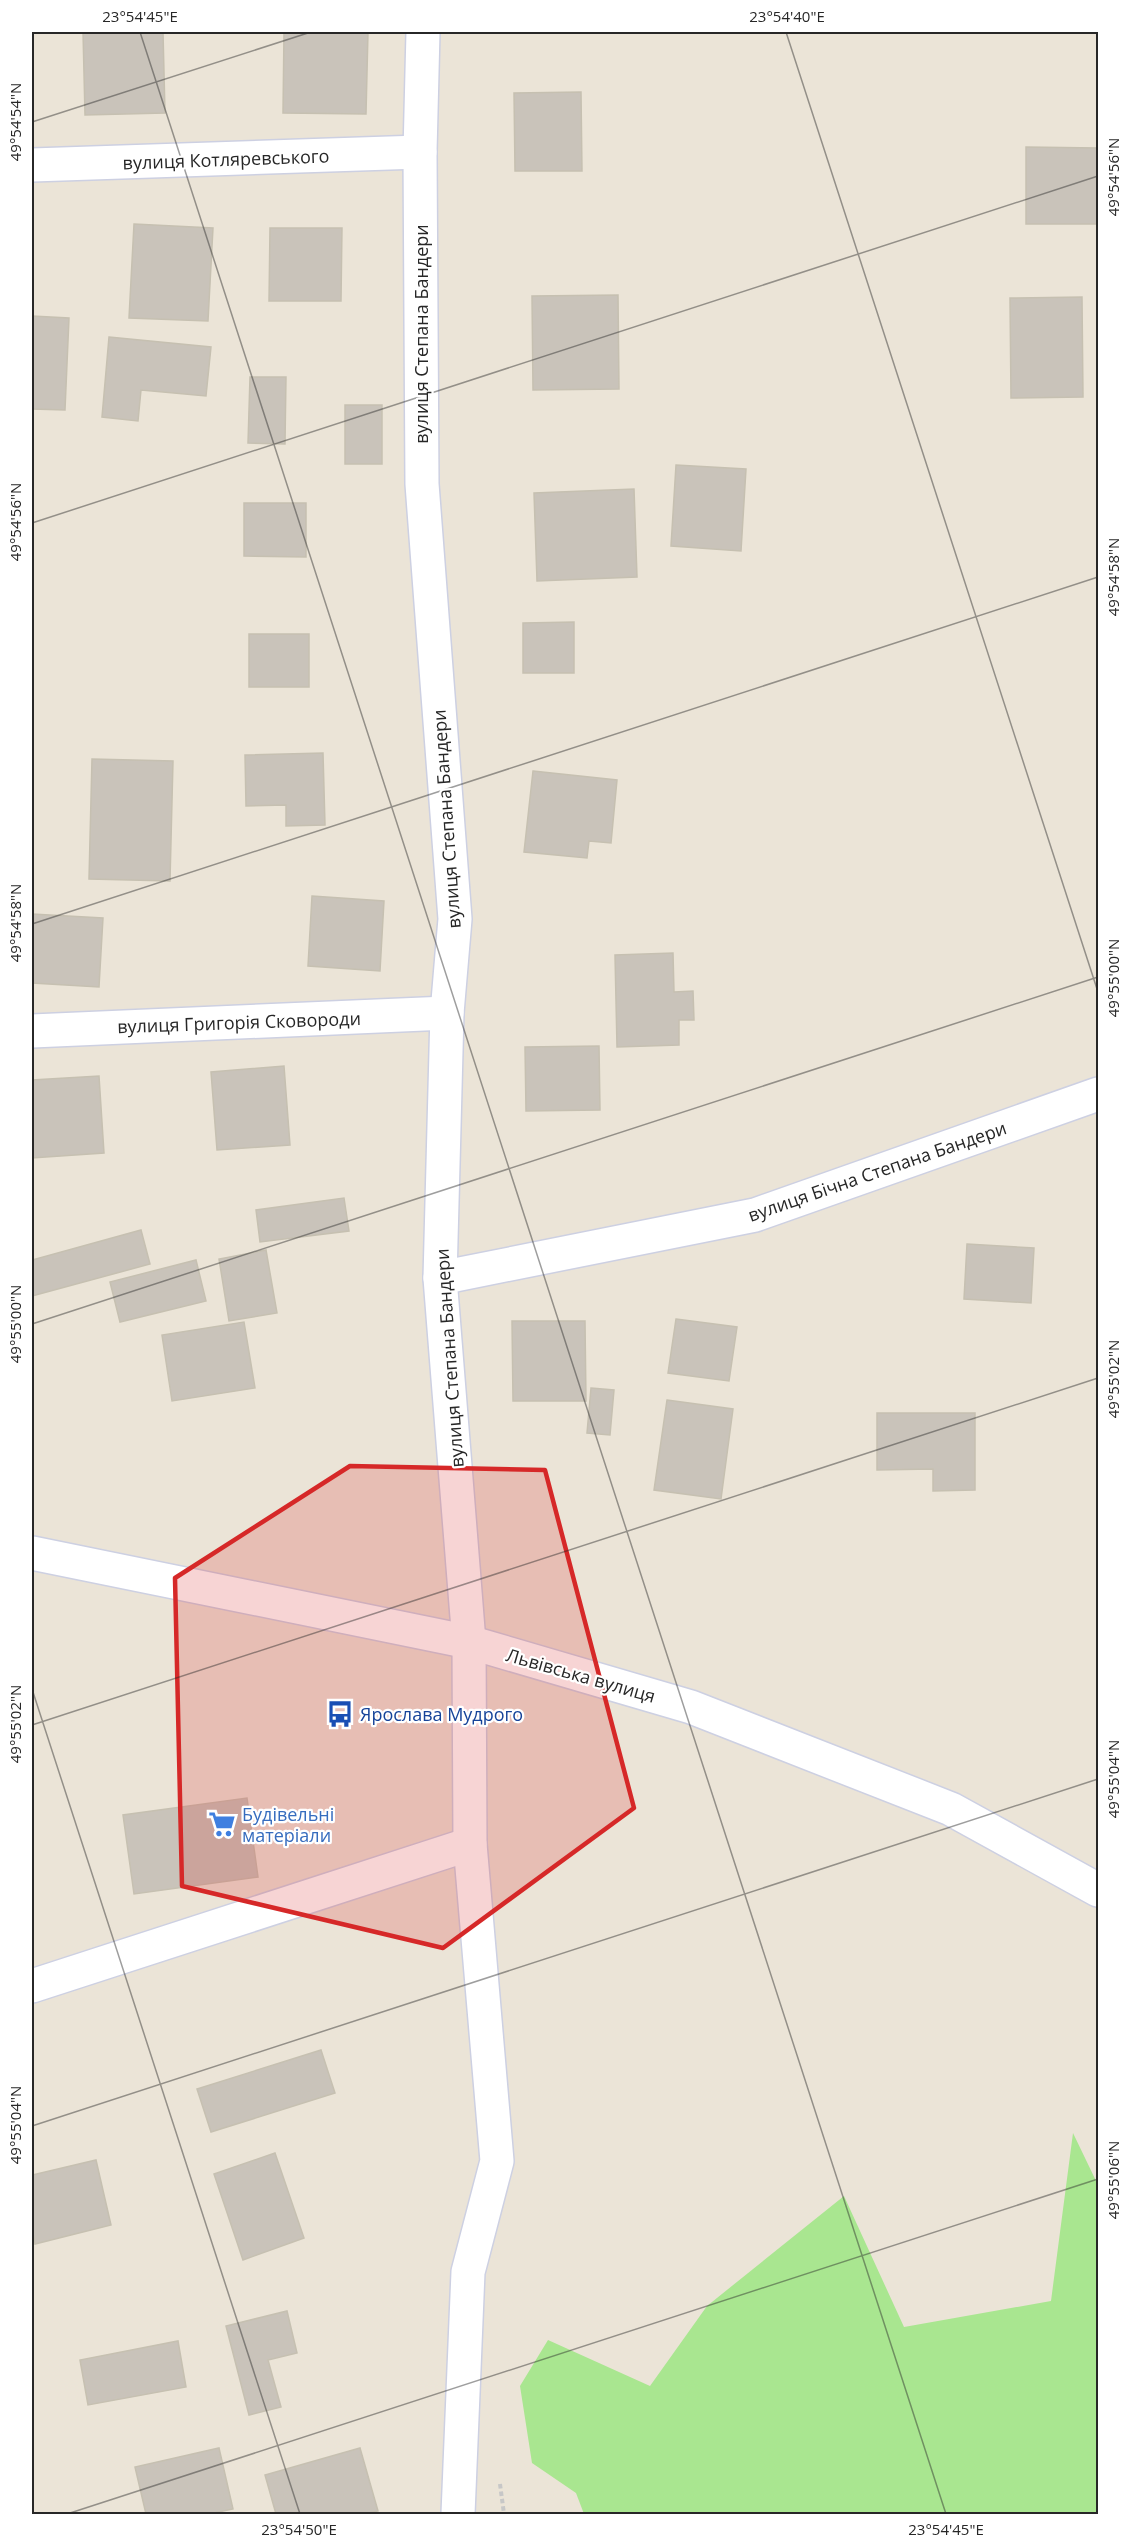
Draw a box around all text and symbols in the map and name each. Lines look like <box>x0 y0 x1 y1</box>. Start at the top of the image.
text: 23°54'45"E <box>102 6 178 26</box>
text: 23°54'40"E <box>749 6 825 26</box>
text: 49°54'54"N <box>5 83 25 161</box>
text: 49°54'56"N <box>1103 138 1123 216</box>
street label: вулиця Котляревського <box>122 143 330 175</box>
street label: вулиця Степана Бандери <box>409 224 433 444</box>
text: 49°54'56"N <box>5 483 25 561</box>
text: 49°54'58"N <box>1103 538 1123 616</box>
street label: вулиця Степана Бандери <box>426 709 466 929</box>
text: 49°54'58"N <box>5 884 25 962</box>
text: 49°55'00"N <box>1103 939 1123 1017</box>
street label: вулиця Григорія Сковороди <box>117 1006 361 1038</box>
street label: вулиця Бічна Степана Бандери <box>744 1115 1010 1227</box>
street label: вулиця Степана Бандери <box>429 1248 469 1468</box>
text: 49°55'00"N <box>5 1285 25 1363</box>
text: 49°55'02"N <box>1103 1340 1123 1418</box>
street label: Львівська вулиця <box>504 1642 658 1708</box>
text: 49°55'02"N <box>5 1685 25 1763</box>
bus stop icon: Ярослава Мудрого <box>325 1699 355 1729</box>
place label: Ярослава Мудрого <box>360 1702 523 1726</box>
text: 49°55'04"N <box>1103 1740 1123 1818</box>
place label: Будівельні матеріали <box>242 1802 334 1847</box>
supermarket icon: Будівельні матеріали <box>207 1809 237 1839</box>
text: 49°55'04"N <box>5 2086 25 2164</box>
text: 49°55'06"N <box>1103 2141 1123 2219</box>
text: 23°54'50"E <box>261 2519 337 2539</box>
text: 23°54'45"E <box>908 2519 984 2539</box>

